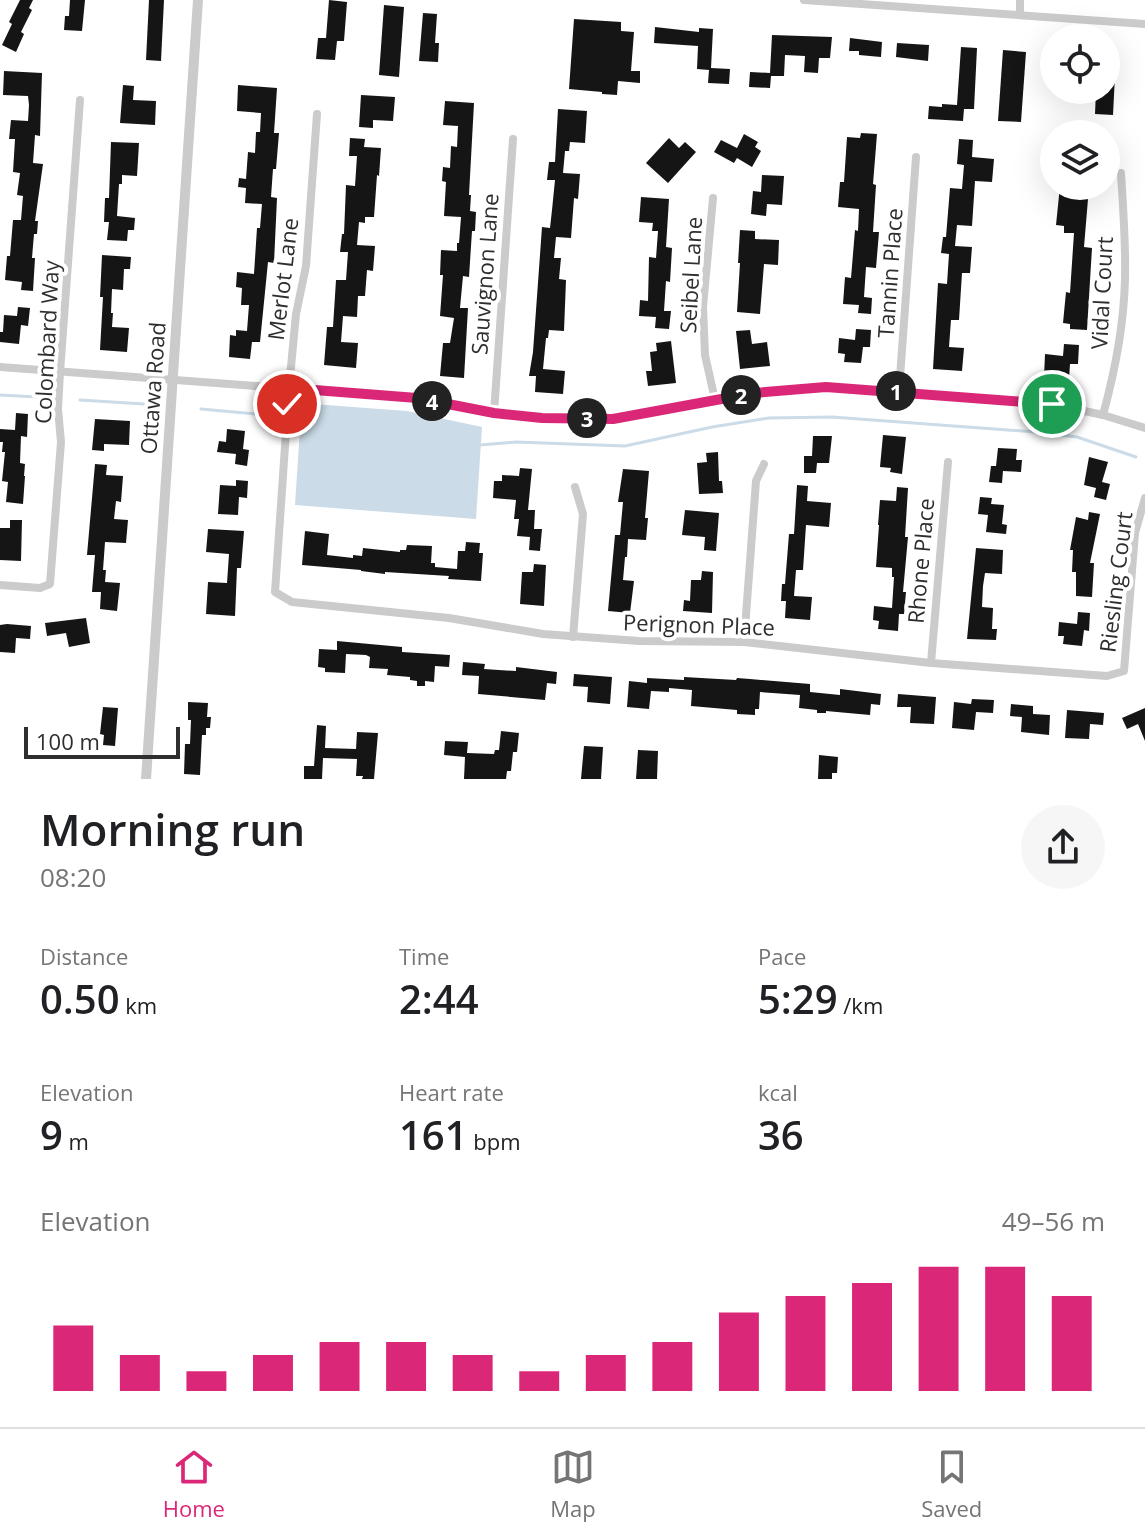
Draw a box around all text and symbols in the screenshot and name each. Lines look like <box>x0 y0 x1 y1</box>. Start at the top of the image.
map controls <box>1040 24 1120 200</box>
button: locate <box>1040 24 1120 104</box>
button: layers <box>1040 120 1120 200</box>
street label: Sauvignon Lane <box>463 192 505 356</box>
street label: Tannin Place <box>870 207 909 339</box>
street label: Merlot Lane <box>260 216 304 342</box>
street label: Seibel Lane <box>672 216 708 334</box>
street label: Vidal Court <box>1083 236 1119 350</box>
street label: Colombard Way <box>27 258 65 424</box>
street label: Ottawa Road <box>132 321 172 455</box>
pin <box>253 370 321 438</box>
pin <box>1018 370 1086 438</box>
pin: 1 <box>876 371 916 411</box>
pin: 2 <box>721 375 761 415</box>
text: 1 <box>890 376 902 406</box>
text: 2 <box>735 380 747 410</box>
pin: 4 <box>412 381 452 421</box>
icon: check <box>265 382 309 426</box>
icon: arrive <box>1030 382 1074 426</box>
text: 4 <box>426 386 438 416</box>
pin: 3 <box>567 398 607 438</box>
text: 3 <box>581 403 593 433</box>
street label: Rhone Place <box>900 497 940 625</box>
street label: Riesling Court <box>1091 510 1139 654</box>
street label: Perignon Place <box>623 606 775 642</box>
scale bar <box>24 723 180 759</box>
text: 100 m <box>36 726 100 756</box>
text: Morning run <box>40 799 305 859</box>
button: share <box>1021 805 1105 889</box>
text: 08:20 <box>40 859 106 895</box>
text: Distance <box>40 941 128 971</box>
text: Time <box>399 941 449 971</box>
text: Pace <box>758 941 806 971</box>
text: 0.50 <box>40 971 120 1026</box>
text: 2:44 <box>399 971 479 1026</box>
text: 5:29 <box>758 971 838 1026</box>
text: km <box>120 990 157 1020</box>
text: /km <box>838 990 883 1020</box>
text: Elevation <box>40 1077 133 1107</box>
text: Heart rate <box>399 1077 504 1107</box>
text: kcal <box>758 1077 798 1107</box>
text: 9 <box>40 1107 63 1162</box>
text: 161 <box>399 1107 468 1162</box>
text: 36 <box>758 1107 804 1162</box>
text: m <box>63 1126 89 1156</box>
text: bpm <box>468 1126 521 1156</box>
text: Elevation <box>40 1203 150 1239</box>
text: 49–56 m <box>1002 1203 1105 1239</box>
tab: Home <box>163 1445 225 1523</box>
tab: Map <box>550 1445 596 1523</box>
tab: Saved <box>921 1445 982 1523</box>

